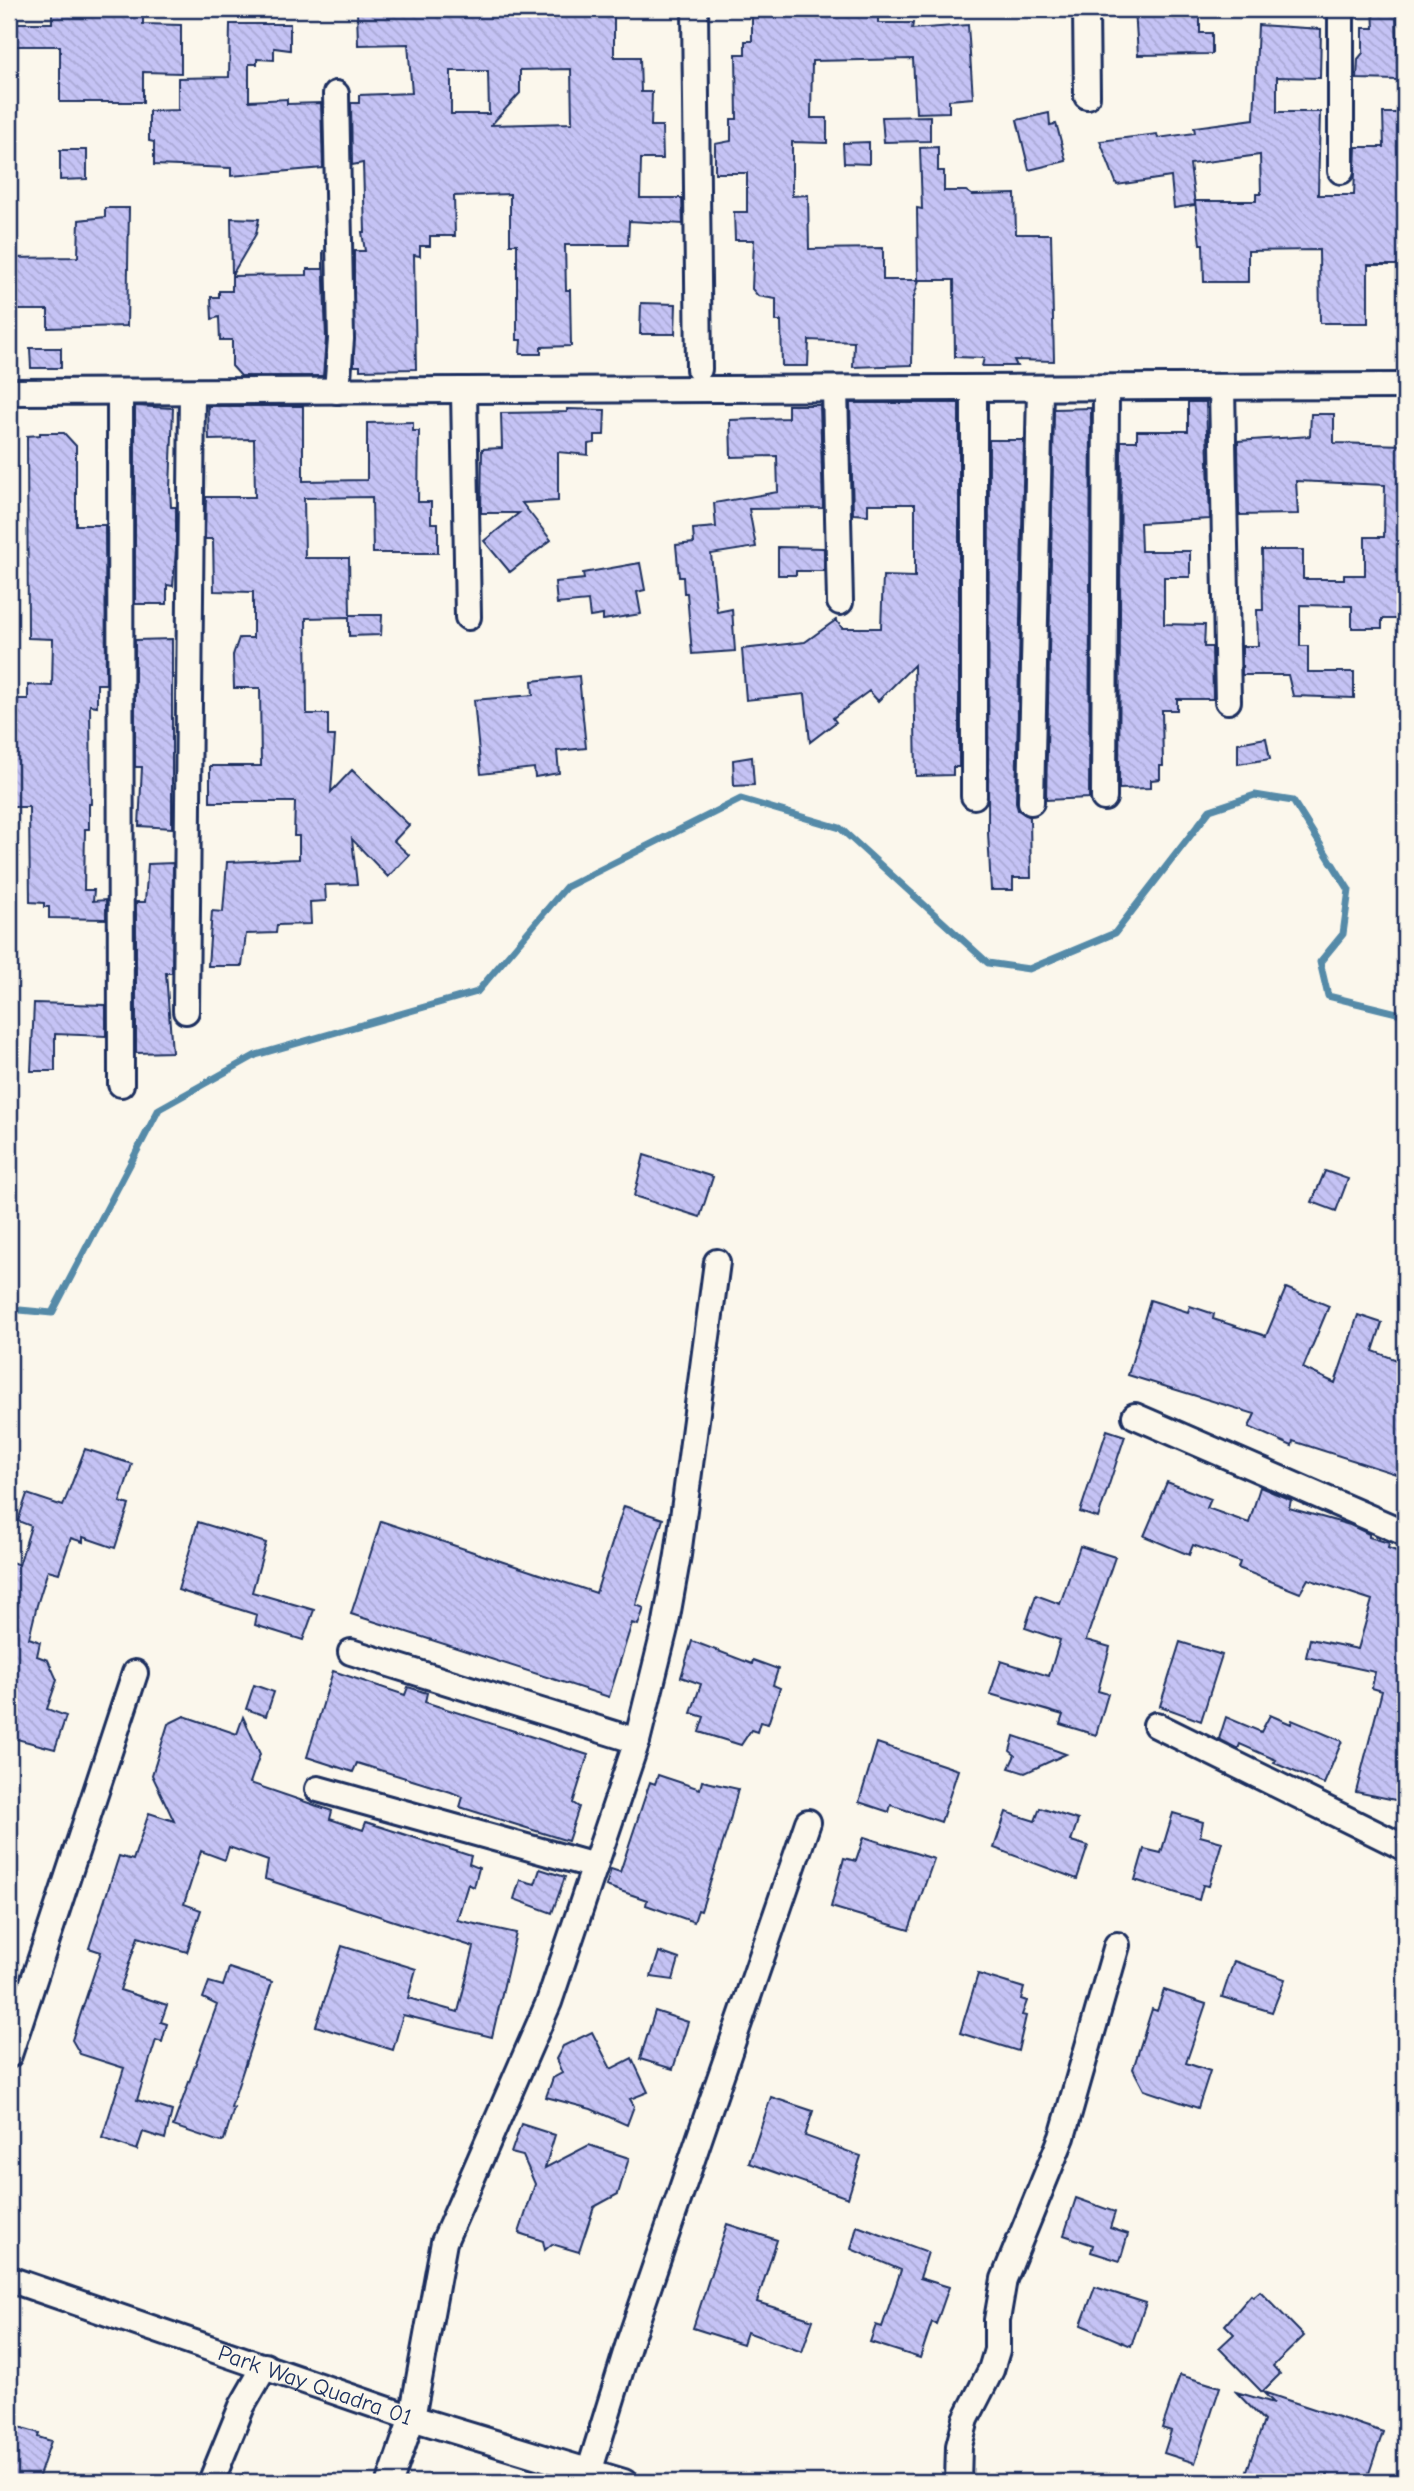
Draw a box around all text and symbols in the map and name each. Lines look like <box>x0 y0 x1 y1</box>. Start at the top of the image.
street label: Park Way Quadra 01 <box>215 2339 416 2431</box>

